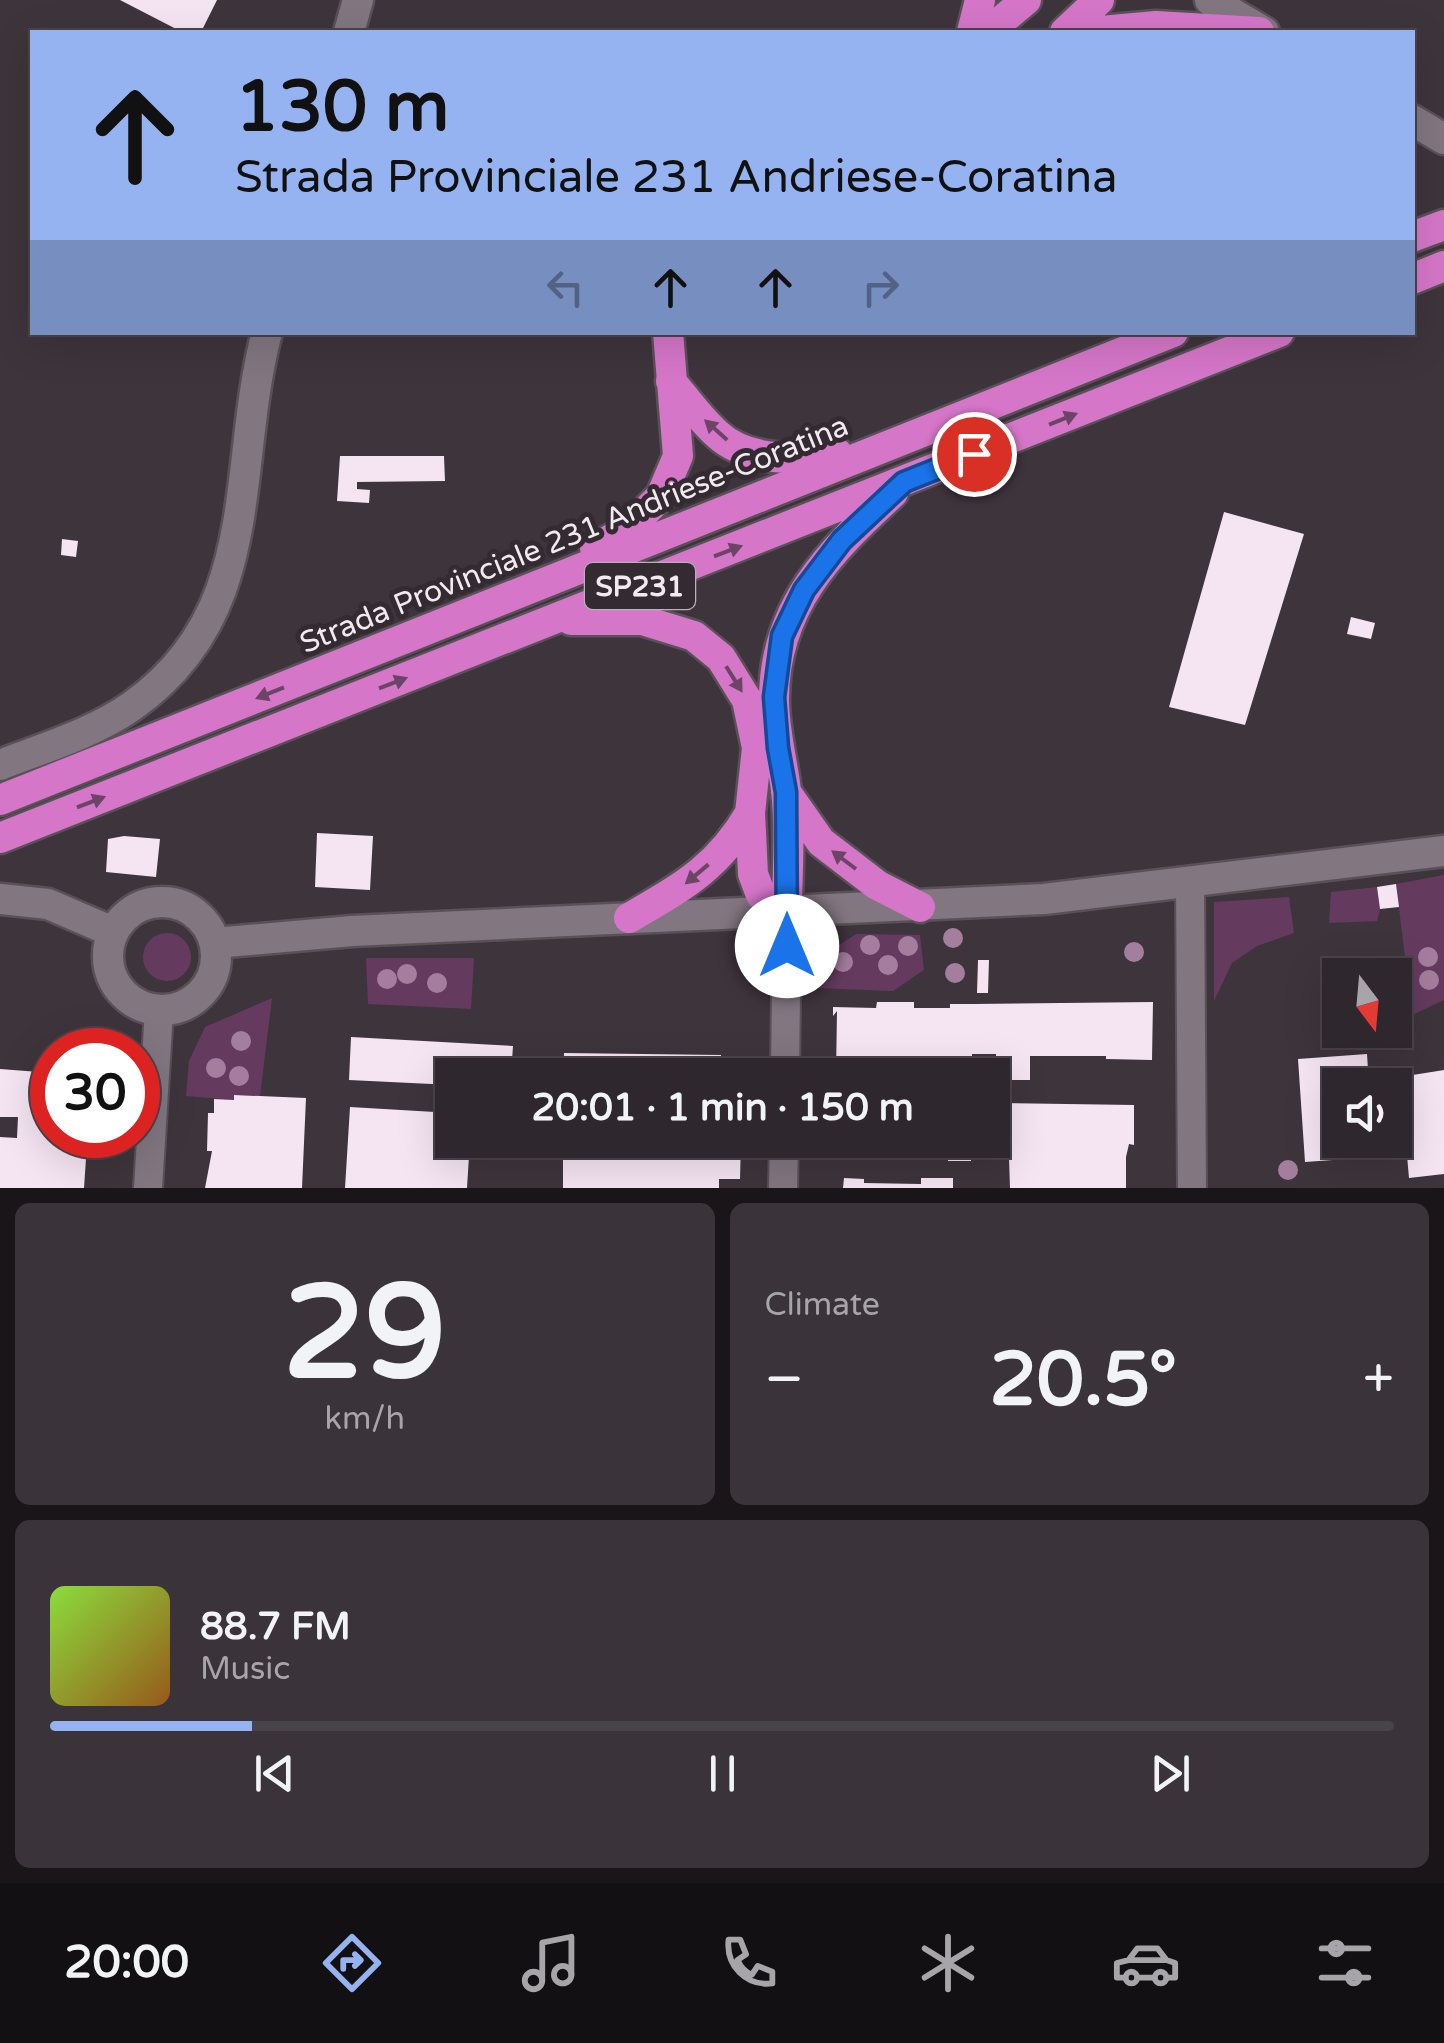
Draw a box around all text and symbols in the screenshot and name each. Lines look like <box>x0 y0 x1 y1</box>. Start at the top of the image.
text: 130 m <box>235 66 449 150</box>
icon: ahead <box>70 70 200 200</box>
text: Strada Provinciale 231 Andriese-Coratina <box>235 151 1118 205</box>
icon: left <box>538 260 593 315</box>
icon: ahead <box>643 260 698 315</box>
icon: ahead <box>748 260 803 315</box>
icon: right <box>853 260 908 315</box>
street label: Strada Provinciale 231 Andriese-Coratina <box>294 407 854 662</box>
one-way arrow <box>1048 410 1078 426</box>
pin <box>932 412 1017 497</box>
one-way arrow <box>704 419 729 441</box>
icon: arrive <box>947 427 1002 482</box>
one-way arrow <box>713 543 743 559</box>
road number: SP231 <box>585 563 695 609</box>
one-way arrow <box>725 665 742 693</box>
one-way arrow <box>378 674 408 690</box>
one-way arrow <box>255 686 285 701</box>
one-way arrow <box>76 793 106 809</box>
one-way arrow <box>831 850 857 870</box>
one-way arrow <box>685 863 710 884</box>
position arrow <box>735 894 839 998</box>
north arrow <box>1322 958 1412 1048</box>
map controls <box>1322 958 1412 1158</box>
speed limit sign: 30 <box>30 1028 160 1158</box>
button: sound <box>1322 1068 1412 1158</box>
text: 20:01 · 1 min · 150 m <box>531 1085 914 1131</box>
text: 29 <box>283 1257 446 1413</box>
text: Climate <box>765 1286 880 1324</box>
text: 20.5° <box>990 1335 1177 1425</box>
text: − <box>765 1347 804 1413</box>
text: + <box>1363 1347 1394 1413</box>
text: km/h <box>325 1400 405 1438</box>
text: 88.7 FM <box>200 1604 351 1650</box>
text: Music <box>200 1650 290 1688</box>
icon: previous <box>247 1746 302 1801</box>
icon: pause <box>695 1746 750 1801</box>
icon: next <box>1143 1746 1198 1801</box>
icon: directions <box>317 1928 387 1998</box>
icon: music <box>516 1928 586 1998</box>
icon: phone <box>714 1928 784 1998</box>
icon: climate <box>913 1928 983 1998</box>
icon: car <box>1111 1928 1181 1998</box>
icon: filters <box>1310 1928 1380 1998</box>
text: 20:00 <box>64 1936 189 1990</box>

